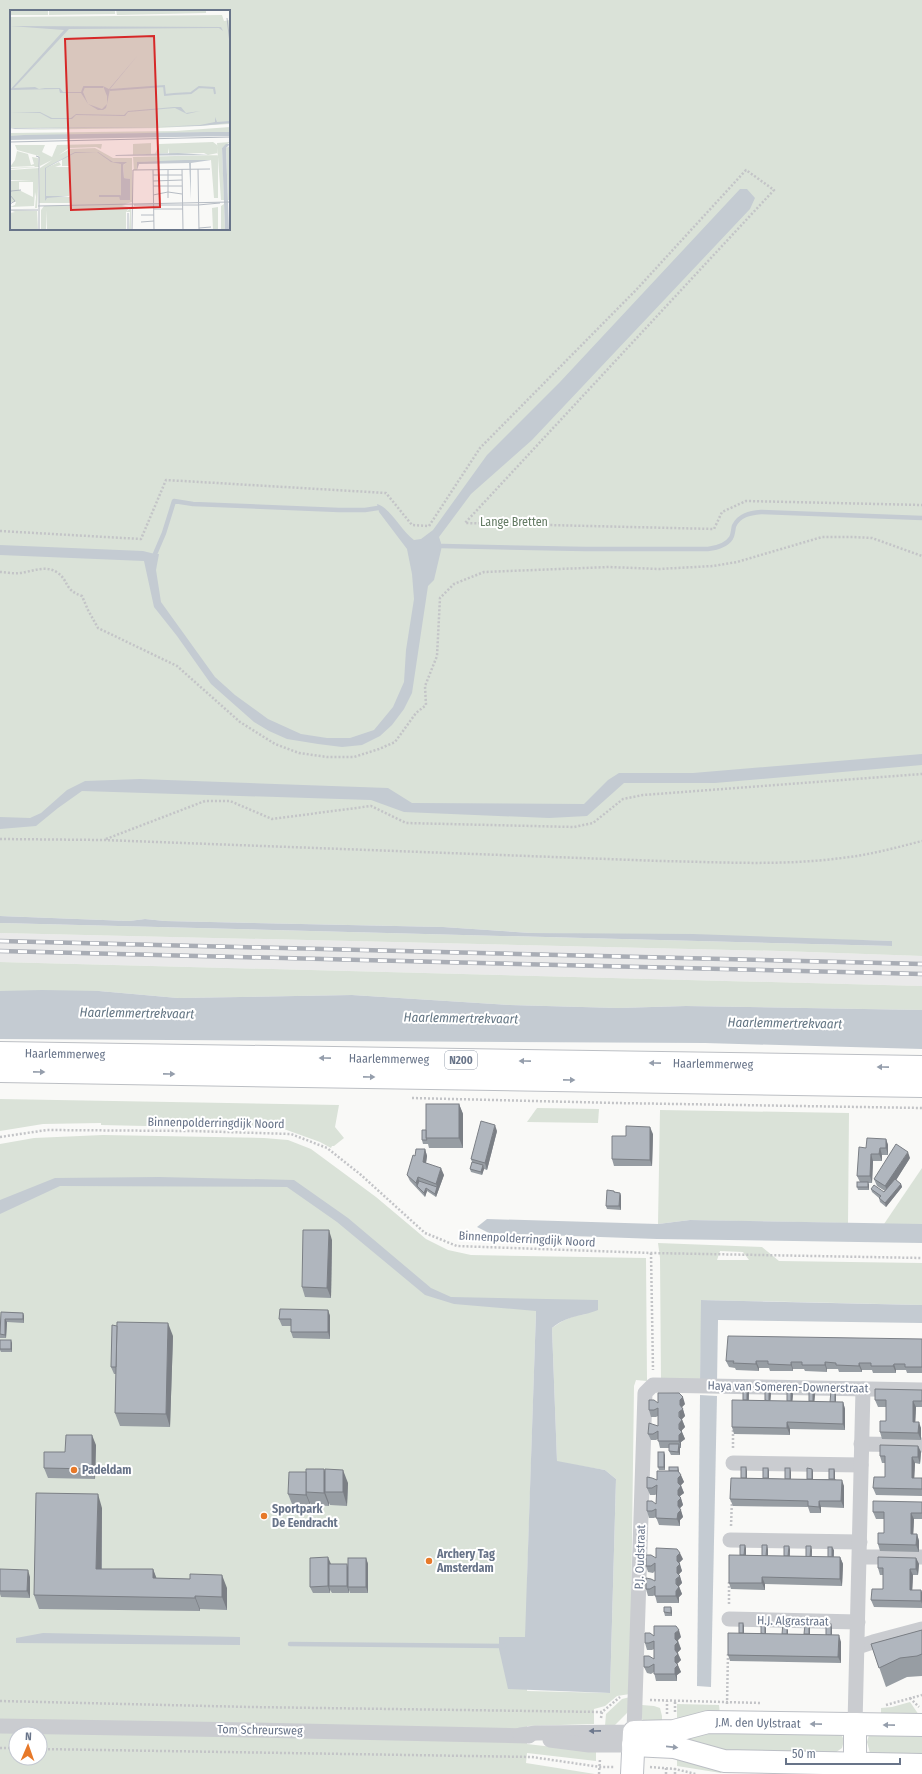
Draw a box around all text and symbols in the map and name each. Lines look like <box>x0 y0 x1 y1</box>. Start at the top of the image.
inset map <box>10 10 230 230</box>
park label: Lange Bretten <box>480 515 548 529</box>
water label: Haarlemmertrekvaart <box>79 1004 195 1022</box>
water label: Haarlemmertrekvaart <box>403 1009 519 1027</box>
water label: Haarlemmertrekvaart <box>727 1014 843 1032</box>
street label: Haarlemmerweg <box>25 1046 106 1062</box>
street label: Haarlemmerweg <box>349 1051 430 1067</box>
road number: N200 <box>445 1051 477 1069</box>
one-way arrow <box>318 1055 331 1061</box>
street label: Haarlemmerweg <box>673 1056 754 1072</box>
one-way arrow <box>518 1058 531 1064</box>
one-way arrow <box>648 1060 661 1066</box>
one-way arrow <box>877 1063 889 1070</box>
one-way arrow <box>33 1069 46 1075</box>
one-way arrow <box>163 1071 176 1077</box>
one-way arrow <box>363 1074 376 1080</box>
one-way arrow <box>563 1077 576 1083</box>
street label: Binnenpolderringdijk Noord <box>147 1115 285 1131</box>
street label: Binnenpolderringdijk Noord <box>458 1228 596 1250</box>
street label: Haya van Someren-Downerstraat <box>707 1379 869 1395</box>
place label: Padeldam <box>82 1463 131 1477</box>
marker: Padeldam <box>69 1465 79 1475</box>
place label: Sportpark De Eendracht <box>272 1502 339 1530</box>
marker: Sportpark De Eendracht <box>259 1511 269 1521</box>
street label: P.J. Oudstraat <box>632 1524 648 1590</box>
place label: Archery Tag Amsterdam <box>436 1547 495 1575</box>
marker: Archery Tag Amsterdam <box>424 1556 434 1566</box>
street label: H.J. Algrastraat <box>757 1613 829 1629</box>
street label: J.M. den Uylstraat <box>715 1715 801 1731</box>
one-way arrow <box>810 1720 822 1727</box>
street label: Tom Schreursweg <box>217 1722 303 1738</box>
one-way arrow <box>882 1722 895 1728</box>
north arrow <box>8 1726 48 1766</box>
one-way arrow <box>589 1728 601 1735</box>
text: N <box>25 1730 32 1743</box>
scale bar <box>786 1740 900 1766</box>
one-way arrow <box>666 1744 678 1751</box>
text: 50 m <box>792 1747 816 1761</box>

